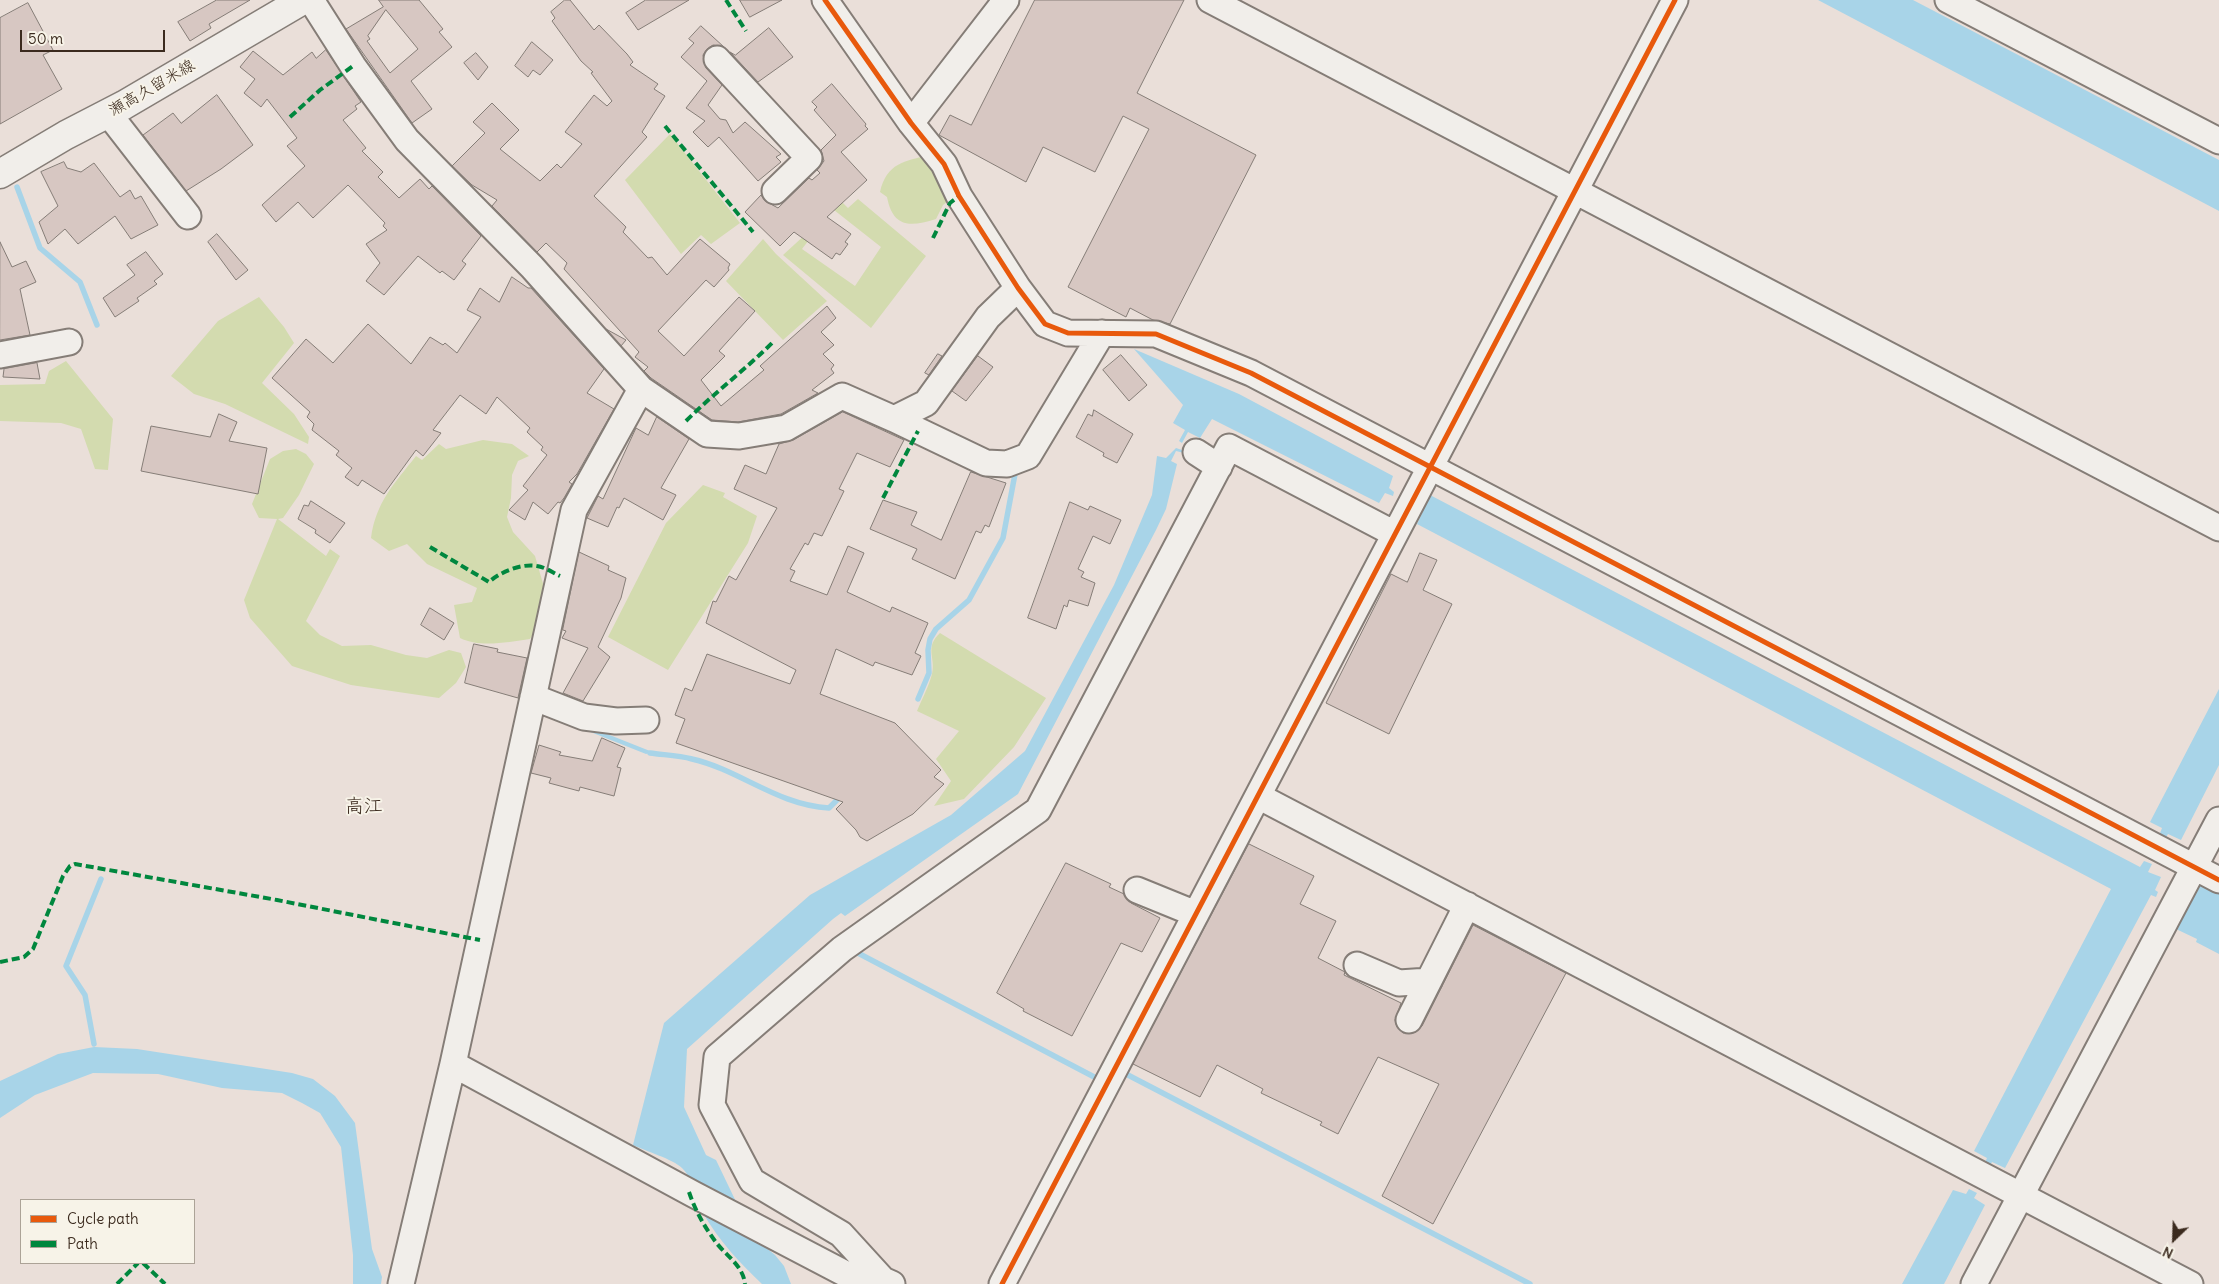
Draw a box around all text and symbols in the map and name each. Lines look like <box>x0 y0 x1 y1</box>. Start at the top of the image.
scale bar <box>22 20 168 52</box>
text: 50 m <box>28 29 63 48</box>
street label: 瀬高久留米線 <box>106 56 198 120</box>
district label: 高江 <box>345 796 383 818</box>
legend <box>20 1199 195 1264</box>
text: Cycle path <box>67 1209 139 1228</box>
north arrow <box>2149 1214 2199 1264</box>
text: Path <box>67 1234 98 1253</box>
text: N <box>2160 1243 2176 1263</box>

